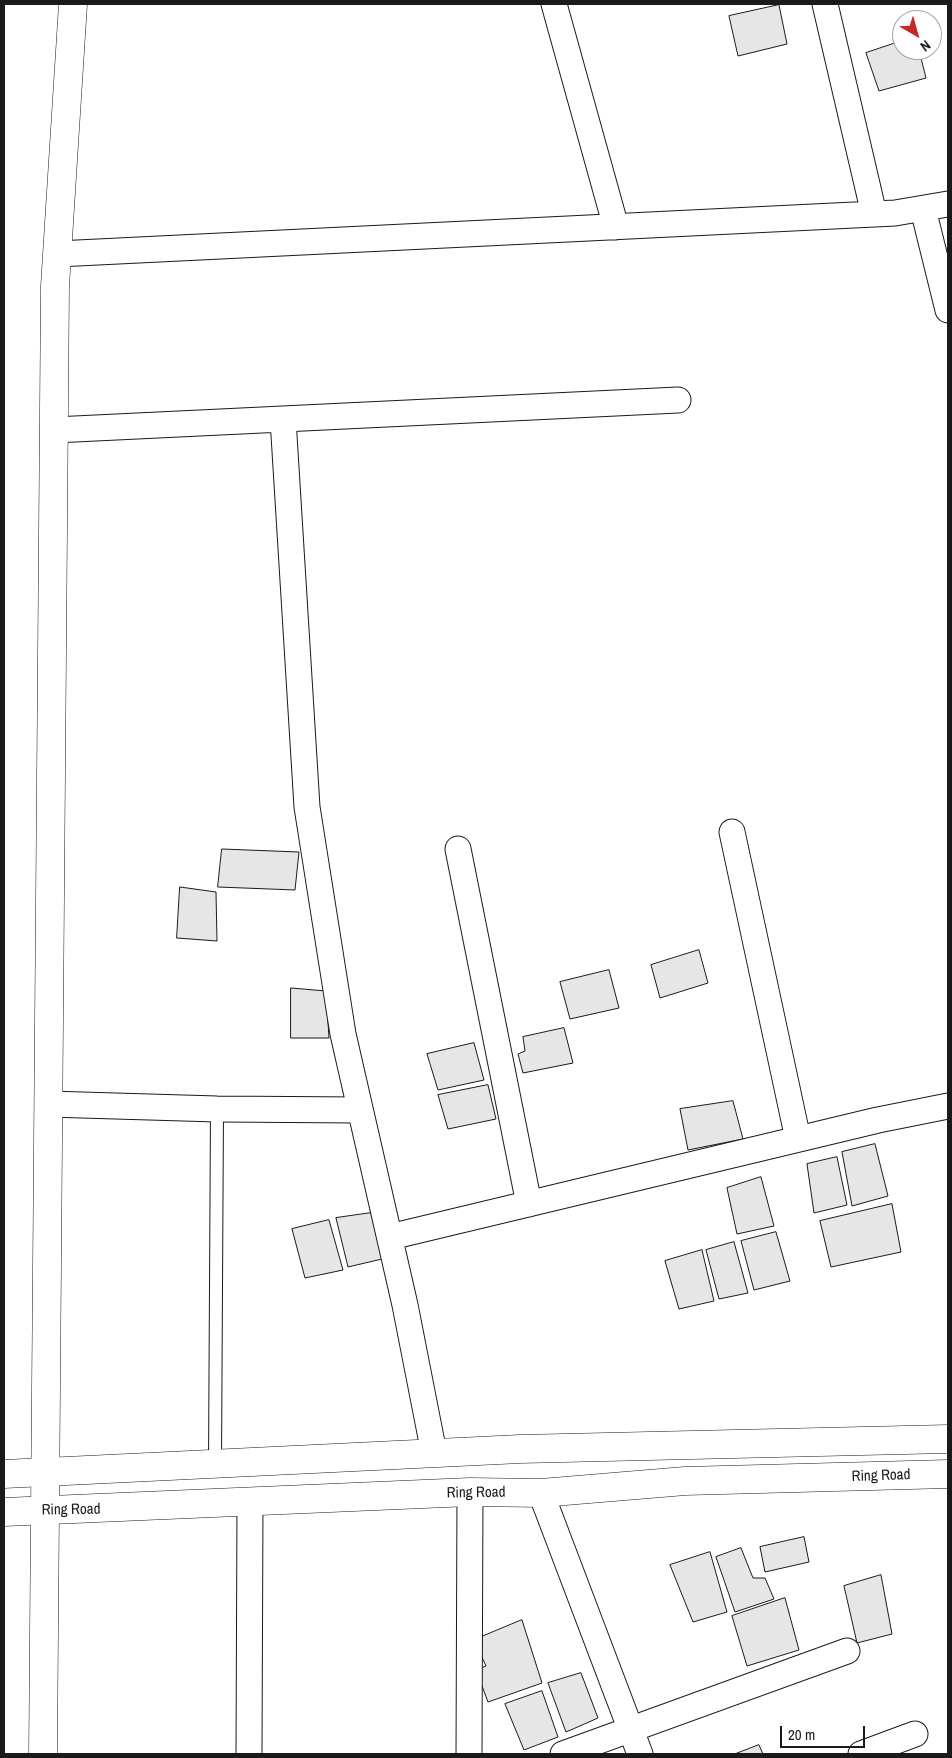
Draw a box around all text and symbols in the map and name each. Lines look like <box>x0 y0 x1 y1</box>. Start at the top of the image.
north arrow <box>892 10 942 60</box>
text: N <box>917 36 934 56</box>
street label: Ring Road <box>851 1466 911 1486</box>
street label: Ring Road <box>446 1483 506 1503</box>
street label: Ring Road <box>41 1500 101 1520</box>
scale bar <box>782 1716 867 1748</box>
text: 20 m <box>788 1724 815 1745</box>

